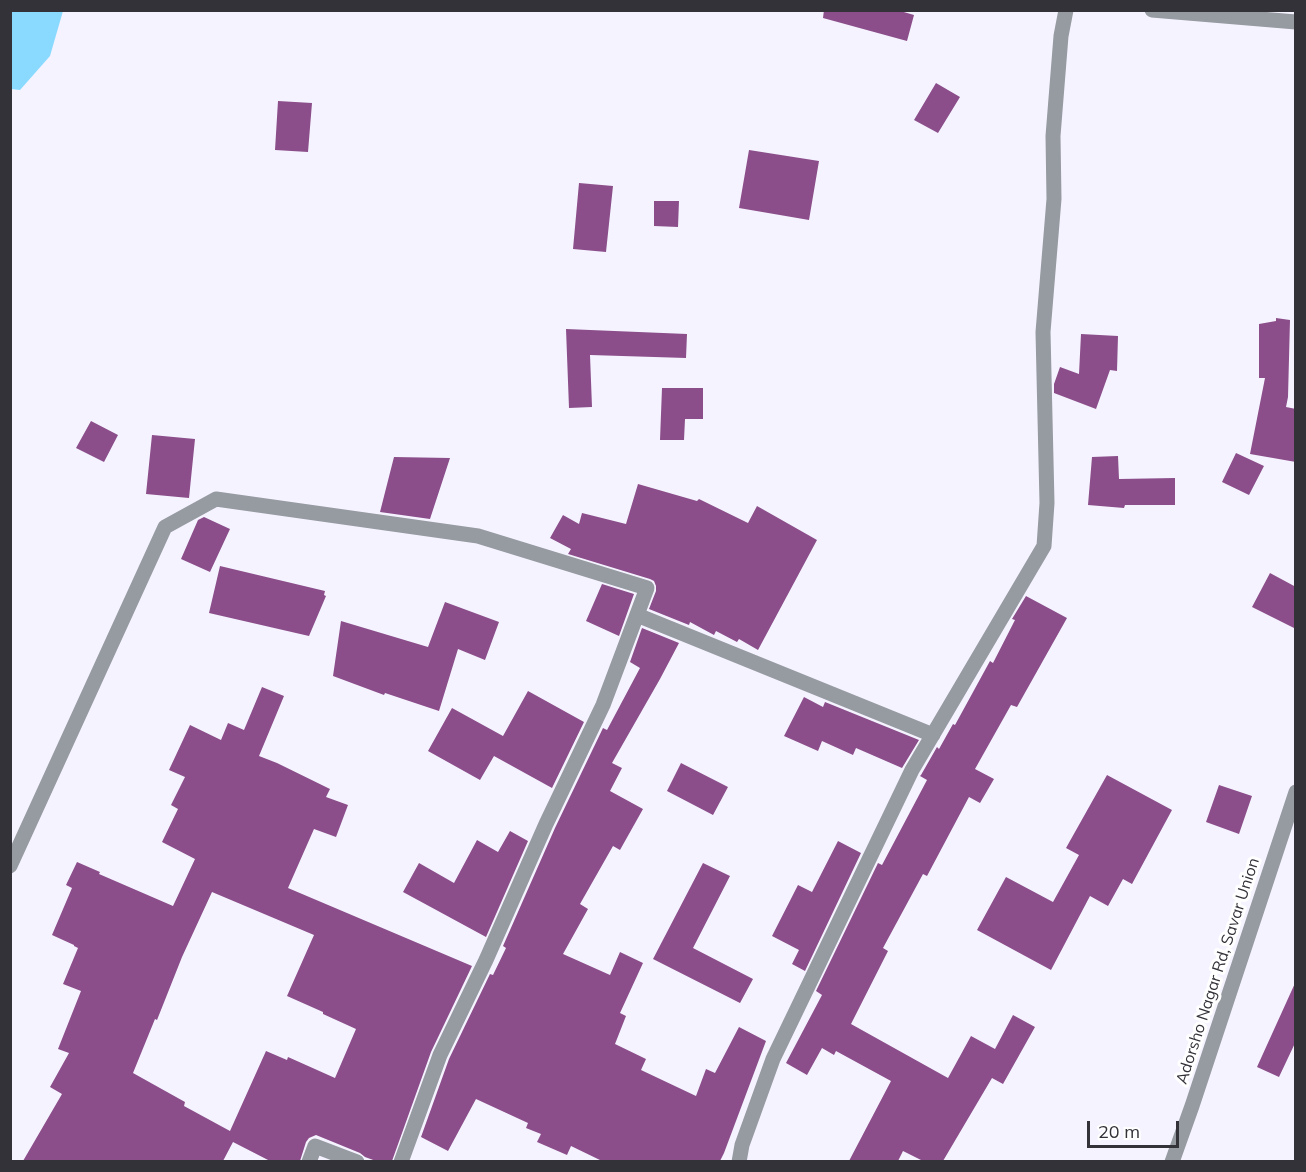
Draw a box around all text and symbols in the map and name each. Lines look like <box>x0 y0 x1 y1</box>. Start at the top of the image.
street label: Adorsho Nagar Rd, Savar Union <box>1172 856 1264 1086</box>
scale bar <box>1090 1109 1182 1147</box>
text: 20 m <box>1098 1120 1140 1143</box>

